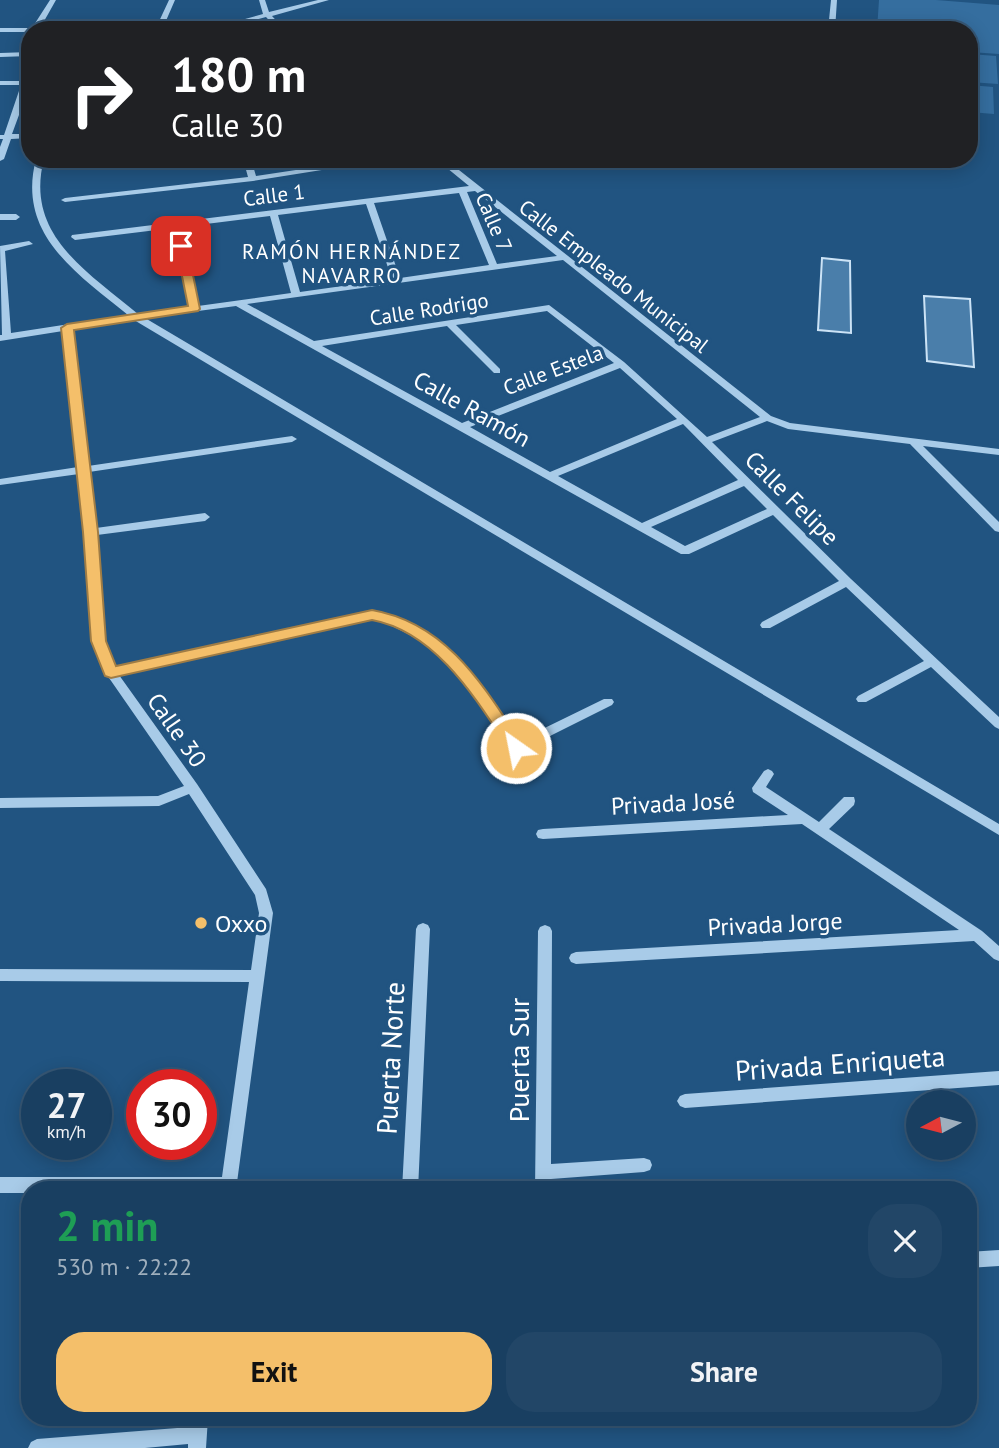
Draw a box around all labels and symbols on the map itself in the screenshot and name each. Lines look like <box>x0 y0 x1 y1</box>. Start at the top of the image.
street label: Calle 1 <box>242 178 306 212</box>
street label: Calle 7 <box>469 188 519 256</box>
street label: Calle Empleado Municipal <box>514 193 714 359</box>
pin <box>151 216 211 276</box>
district label: RAMÓN HERNÁNDEZ NAVARRO <box>242 238 462 289</box>
street label: Calle Rodrigo <box>368 286 490 332</box>
street label: Calle Estela <box>499 339 607 401</box>
street label: Calle Ramón <box>408 364 536 454</box>
street label: Calle Felipe <box>738 444 846 552</box>
street label: Calle 30 <box>140 687 214 773</box>
position arrow <box>479 711 553 785</box>
street label: Privada José <box>610 784 736 822</box>
street label: Privada Jorge <box>707 905 843 943</box>
place label: Oxxo <box>215 908 267 939</box>
marker: Oxxo <box>193 915 209 931</box>
street label: Puerta Norte <box>368 981 412 1135</box>
street label: Puerta Sur <box>500 997 537 1122</box>
street label: Privada Enriqueta <box>734 1037 946 1089</box>
speed limit sign: 30 <box>126 1069 217 1160</box>
north arrow <box>906 1090 976 1160</box>

